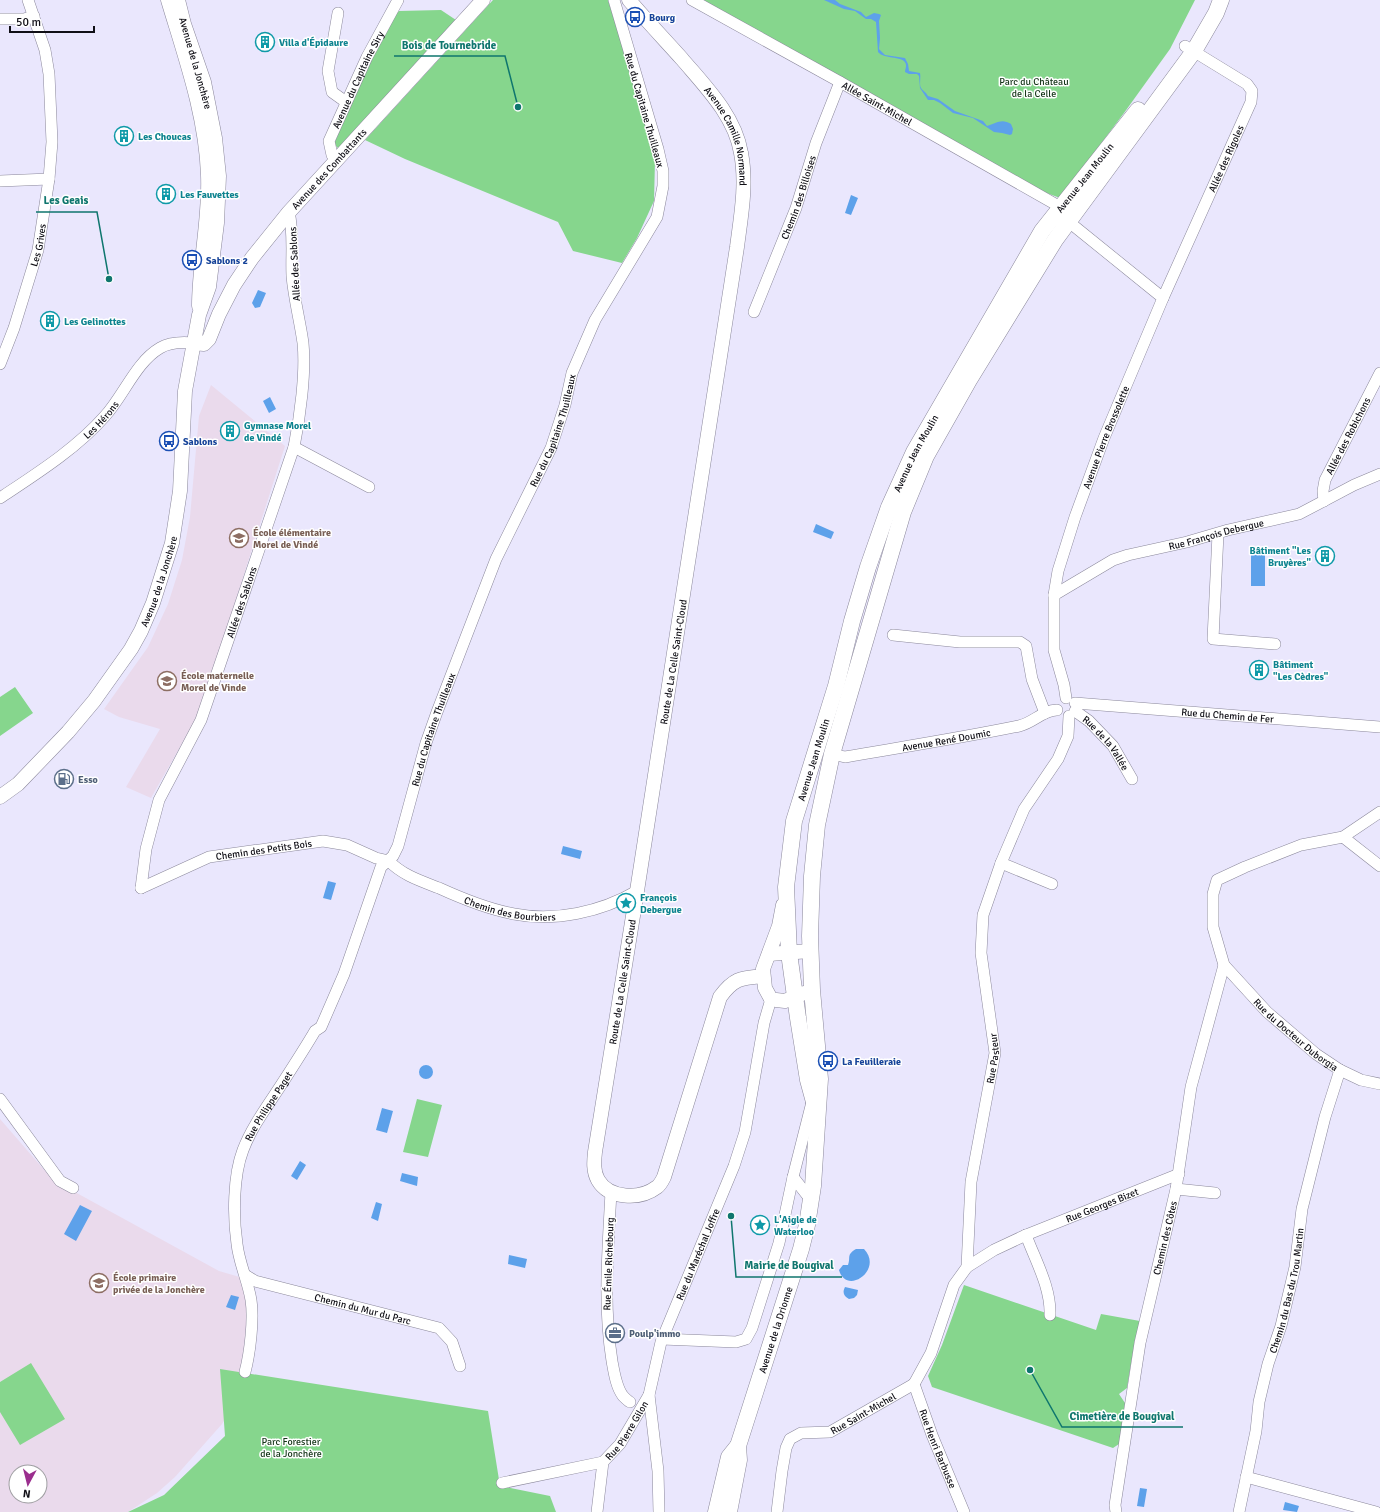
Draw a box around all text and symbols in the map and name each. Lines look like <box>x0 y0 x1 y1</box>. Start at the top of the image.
bus stop icon: Bourg <box>624 6 646 28</box>
scale bar <box>10 8 94 34</box>
place label: Bourg <box>649 12 676 24</box>
text: 50 m <box>16 15 41 30</box>
street label: Avenue de la Jonchère <box>176 16 214 111</box>
street label: Avenue du Capitaine Siry <box>330 29 387 131</box>
building icon: Villa d'Épidaure <box>254 31 276 53</box>
callout: Bois de Tournebride <box>394 33 505 56</box>
place label: Villa d'Épidaure <box>279 36 348 49</box>
text: Bois de Tournebride <box>402 39 497 52</box>
street label: Rue du Capitaine Thuilleaux <box>622 52 666 169</box>
park label: Parc du Château de la Celle <box>999 76 1069 100</box>
street label: Allée Saint-Michel <box>840 79 914 129</box>
street label: Avenue Camille Normand <box>701 85 749 186</box>
street label: Allée des Rigoles <box>1206 123 1247 194</box>
building icon: Les Choucas <box>113 125 135 147</box>
street label: Avenue des Combattants <box>289 126 370 212</box>
place label: Les Choucas <box>138 131 192 143</box>
street label: Avenue Jean Moulin <box>1054 141 1116 215</box>
street label: Chemin des Billoises <box>779 154 819 241</box>
building icon: Les Fauvettes <box>155 183 177 205</box>
callout: Les Geais <box>36 189 97 212</box>
place label: Les Fauvettes <box>180 189 239 201</box>
text: Les Geais <box>44 194 89 207</box>
street label: Les Grives <box>28 223 49 268</box>
street label: Allée des Sablons <box>287 226 303 301</box>
bus stop icon: Sablons 2 <box>181 249 203 271</box>
place label: Sablons 2 <box>206 255 248 267</box>
building icon: Les Gelinottes <box>39 310 61 332</box>
place label: Les Gelinottes <box>64 316 126 328</box>
street label: Rue du Capitaine Thuilleaux <box>528 373 579 489</box>
street label: Avenue Pierre Brossolette <box>1081 384 1132 491</box>
street label: Allée des Robichons <box>1324 395 1374 477</box>
street label: Les Hérons <box>81 399 122 442</box>
street label: Avenue Jean Moulin <box>892 413 941 494</box>
building icon: Gymnase Morel de Vindé <box>219 420 241 442</box>
place label: Gymnase Morel de Vindé <box>244 420 311 444</box>
bus stop icon: Sablons <box>158 430 180 452</box>
place label: Sablons <box>183 436 218 448</box>
street label: Rue François Debergue <box>1168 517 1265 553</box>
place label: École élémentaire Morel de Vindé <box>253 526 331 551</box>
school or university icon: École élémentaire Morel de Vindé <box>228 527 250 549</box>
street label: Avenue de la Jonchère <box>138 535 180 629</box>
place label: Bâtiment "Les Bruyères" <box>1250 545 1312 569</box>
building icon: Bâtiment "Les Bruyères" <box>1314 545 1336 567</box>
street label: Allée des Sablons <box>224 564 260 640</box>
street label: Route de La Celle Saint-Cloud <box>658 599 690 726</box>
building icon: Bâtiment "Les Cèdres" <box>1248 659 1270 681</box>
place label: Bâtiment "Les Cèdres" <box>1273 659 1329 683</box>
place label: École maternelle Morel de Vinde <box>181 669 254 694</box>
school or university icon: École maternelle Morel de Vinde <box>156 670 178 692</box>
street label: Rue du Capitaine Thuilleaux <box>409 671 459 788</box>
street label: Rue du Chemin de Fer <box>1181 706 1274 726</box>
street label: Rue de la Vallée <box>1080 714 1131 773</box>
street label: Avenue Jean Moulin <box>796 717 832 803</box>
street label: Avenue René Doumic <box>901 727 992 754</box>
fuel station icon: Esso <box>53 768 75 790</box>
place label: Esso <box>78 774 98 786</box>
street label: Chemin des Petits Bois <box>215 838 313 863</box>
place icon: François Debergue <box>615 892 637 914</box>
place label: François Debergue <box>640 892 682 916</box>
street label: Chemin des Bourbiers <box>462 894 557 924</box>
street label: Route de La Celle Saint-Cloud <box>607 919 639 1046</box>
street label: Rue du Docteur Duborgia <box>1251 996 1340 1074</box>
street label: Rue Pasteur <box>984 1032 1002 1085</box>
bus stop icon: La Feuilleraie <box>817 1050 839 1072</box>
place label: La Feuilleraie <box>842 1056 901 1068</box>
street label: Rue Philippe Paget <box>243 1069 295 1143</box>
street label: Rue Georges Bizet <box>1064 1186 1141 1226</box>
street label: Chemin des Côtes <box>1151 1199 1180 1276</box>
street label: Rue du Maréchal Joffre <box>674 1207 723 1302</box>
place icon: L'Aigle de Waterloo <box>749 1214 771 1236</box>
place label: L'Aigle de Waterloo <box>774 1214 817 1238</box>
street label: Rue Émile Richebourg <box>600 1217 617 1311</box>
street label: Chemin du Bas du Trou Martin <box>1267 1227 1307 1355</box>
callout: Mairie de Bougival <box>736 1254 842 1277</box>
text: Mairie de Bougival <box>744 1259 834 1272</box>
place label: École primaire privée de la Jonchère <box>113 1271 205 1296</box>
school or university icon: École primaire privée de la Jonchère <box>88 1272 110 1294</box>
street label: Avenue de la Drionne <box>757 1285 796 1375</box>
street label: Chemin du Mur du Parc <box>313 1291 412 1328</box>
office icon: Poulp'immo <box>604 1322 626 1344</box>
place label: Poulp'immo <box>629 1328 681 1340</box>
street label: Rue Saint-Michel <box>829 1391 898 1437</box>
street label: Rue Pierre Gilon <box>603 1399 651 1463</box>
callout: Cimetière de Bougival <box>1062 1404 1183 1427</box>
street label: Rue Henri Barbusse <box>916 1408 958 1490</box>
text: Cimetière de Bougival <box>1069 1410 1175 1423</box>
park label: Parc Forestier de la Jonchère <box>260 1436 322 1460</box>
north arrow <box>8 1464 48 1504</box>
text: N <box>22 1487 31 1500</box>

